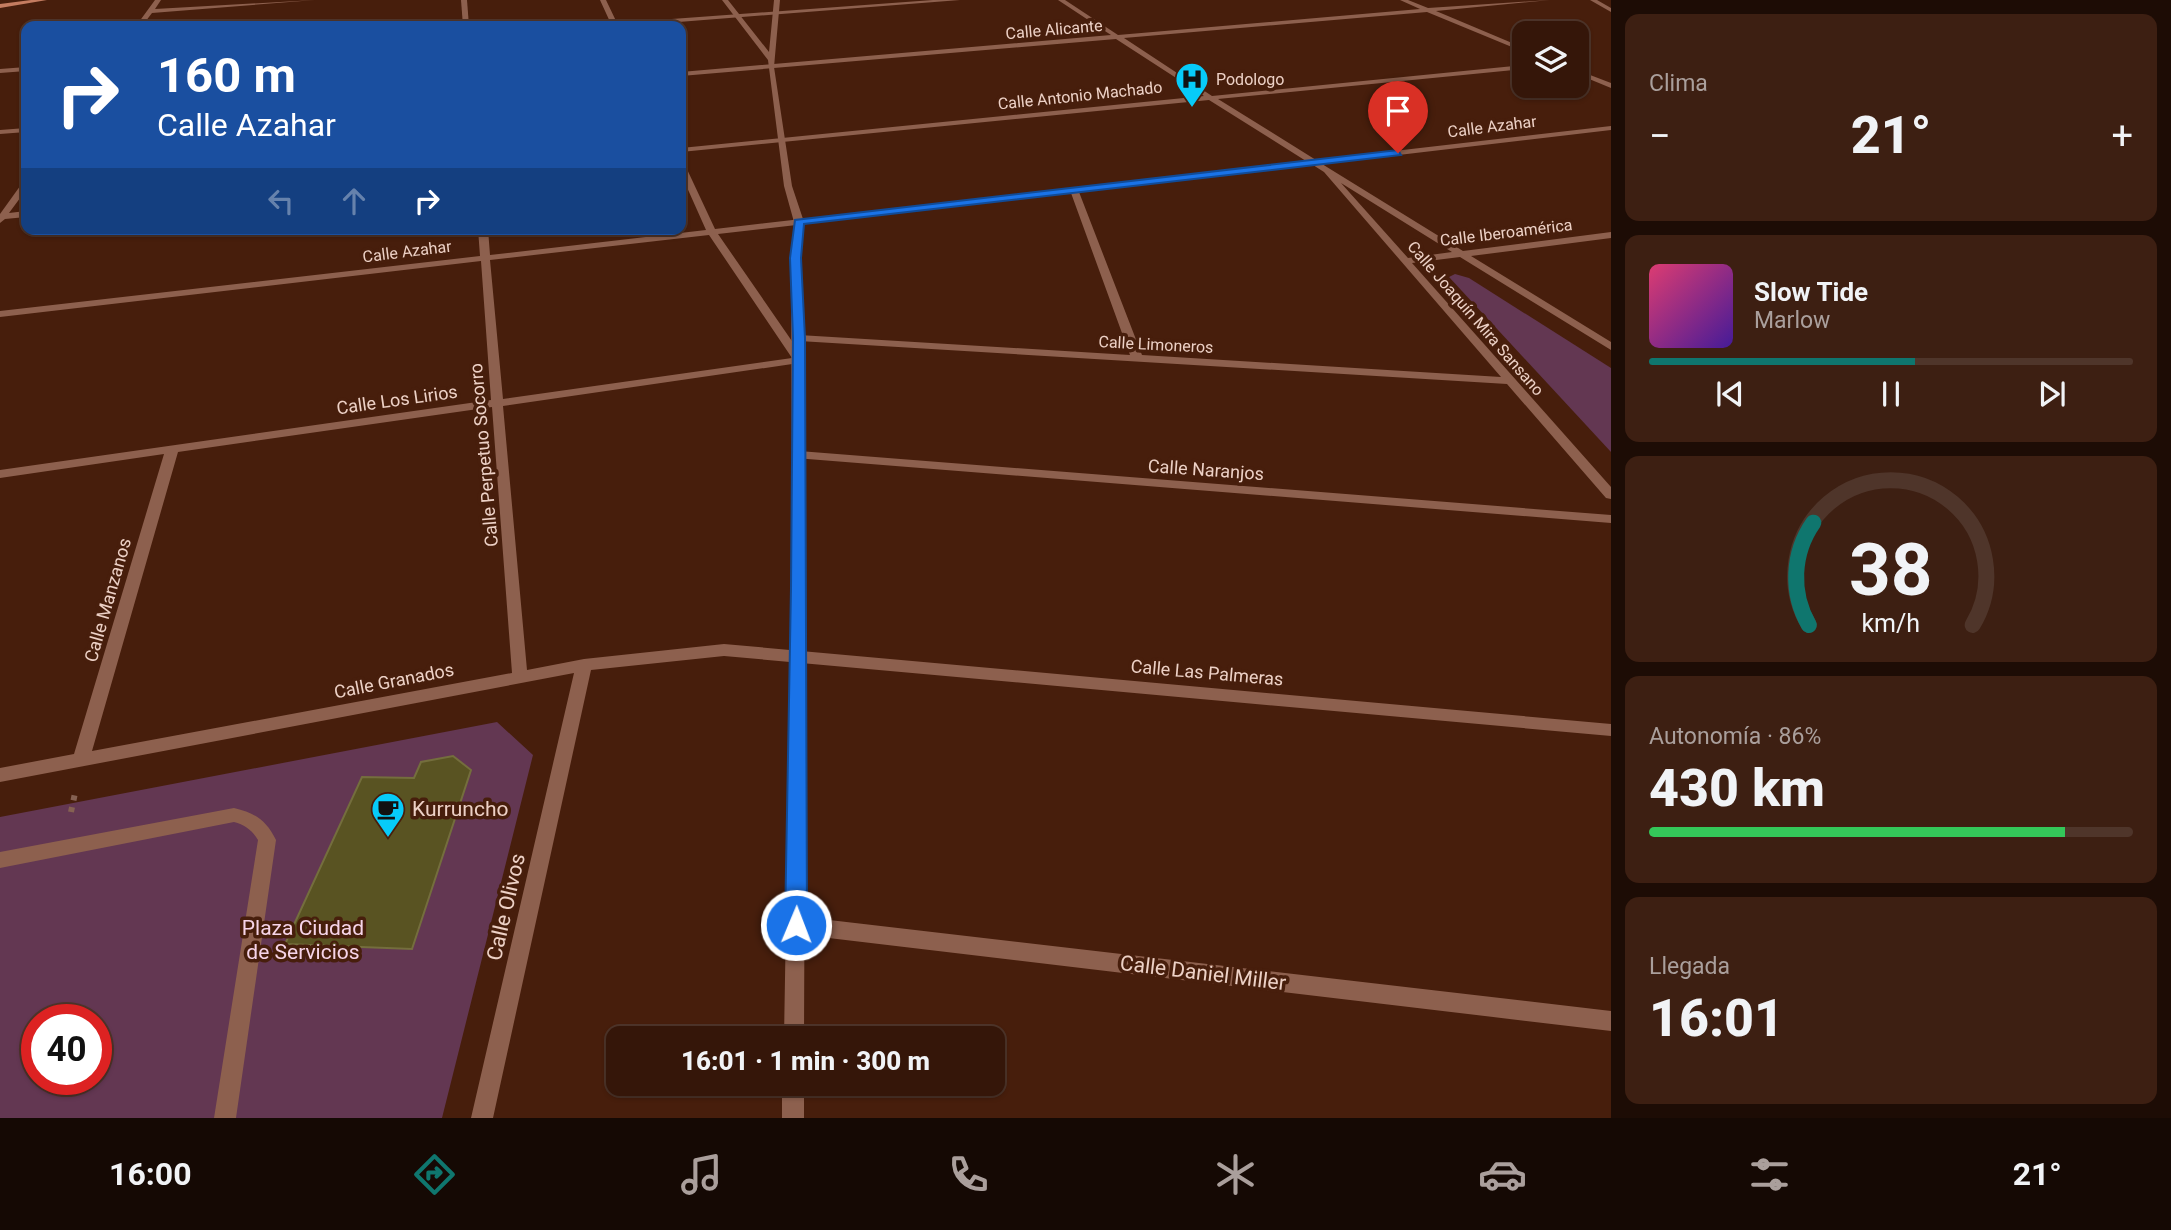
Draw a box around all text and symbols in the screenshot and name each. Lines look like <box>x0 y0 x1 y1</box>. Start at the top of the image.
street label: Calle Alicante <box>1005 16 1103 43</box>
map controls <box>1512 21 1589 98</box>
button: layers <box>1512 21 1589 98</box>
text: 160 m <box>157 47 296 104</box>
icon: right <box>42 49 133 140</box>
hospital icon: Podologo <box>1173 60 1211 109</box>
place label: Podologo <box>1216 70 1284 89</box>
text: Clima <box>1649 70 1708 97</box>
street label: Calle Antonio Machado <box>997 77 1163 114</box>
pin <box>1368 81 1428 153</box>
icon: arrive <box>1379 92 1417 130</box>
text: 21° <box>1851 105 1931 166</box>
text: Calle Azahar <box>157 106 336 144</box>
street label: Calle Azahar <box>1447 112 1538 141</box>
text: − <box>1649 114 1671 158</box>
text: + <box>2111 114 2133 158</box>
icon: left <box>262 182 300 220</box>
icon: ahead <box>335 182 373 220</box>
icon: right <box>408 182 446 220</box>
street label: Calle Iberoamérica <box>1439 215 1573 250</box>
street label: Calle Azahar <box>362 237 453 266</box>
street label: Calle Joaquín Mira Sansano <box>1403 237 1548 399</box>
text: Slow Tide <box>1754 277 1868 307</box>
text: Marlow <box>1754 307 1830 334</box>
street label: Calle Limoneros <box>1098 332 1214 357</box>
street label: Calle Perpetuo Socorro <box>465 362 502 548</box>
icon: previous <box>1711 375 1749 413</box>
icon: pause <box>1872 375 1910 413</box>
icon: next <box>2033 375 2071 413</box>
street label: Calle Los Lirios <box>335 381 459 418</box>
street label: Calle Naranjos <box>1147 455 1265 484</box>
text: 38 <box>1849 527 1933 613</box>
street label: Calle Manzanos <box>80 535 135 664</box>
text: km/h <box>1862 609 1920 638</box>
street label: Calle Las Palmeras <box>1130 655 1284 690</box>
street label: Calle Granados <box>332 659 456 702</box>
text: Autonomía · 86% <box>1649 723 1821 750</box>
text: 430 km <box>1649 758 1825 819</box>
cafe icon: Kurruncho <box>369 790 407 839</box>
place label: Kurruncho <box>412 797 508 821</box>
street label: Calle Olivos <box>482 851 530 963</box>
position arrow <box>759 888 833 962</box>
park label: Plaza Ciudad de Servicios <box>242 916 364 964</box>
street label: Calle Daniel Miller <box>1119 951 1287 995</box>
text: Llegada <box>1649 953 1730 980</box>
text: 16:01 <box>1649 988 1784 1049</box>
speed limit sign: 40 <box>21 1004 112 1095</box>
text: 16:01 · 1 min · 300 m <box>681 1046 930 1076</box>
icon: directions <box>410 1150 459 1199</box>
icon: music <box>677 1150 726 1199</box>
icon: phone <box>944 1150 993 1199</box>
icon: climate <box>1211 1150 1260 1199</box>
icon: car <box>1478 1150 1527 1199</box>
icon: filters <box>1745 1150 1794 1199</box>
text: 16:00 <box>109 1155 192 1193</box>
text: 21° <box>2013 1155 2062 1193</box>

